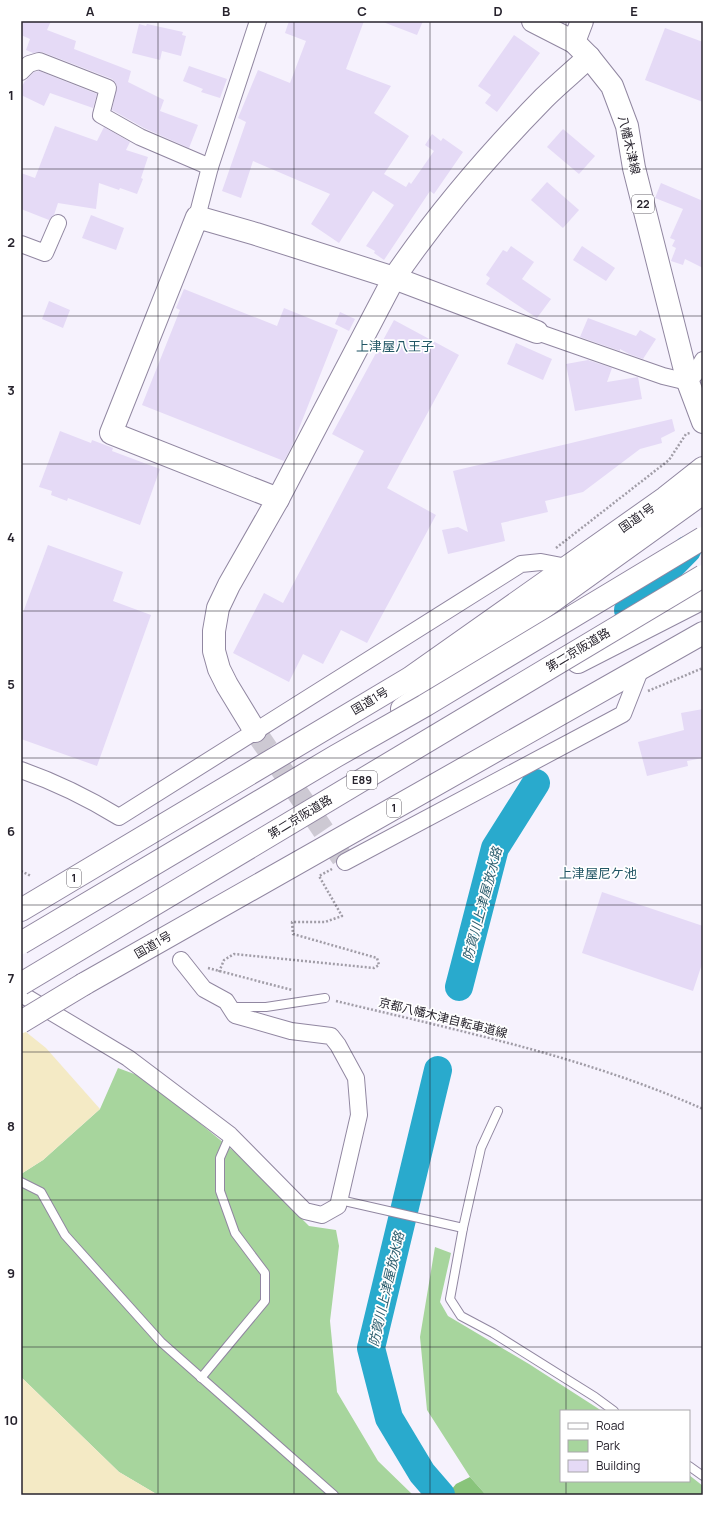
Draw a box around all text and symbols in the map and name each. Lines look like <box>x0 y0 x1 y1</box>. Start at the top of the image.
text: A <box>86 2 95 20</box>
text: B <box>222 2 230 20</box>
text: C <box>357 2 367 20</box>
text: D <box>493 2 503 20</box>
text: E <box>630 2 638 20</box>
text: 1 <box>8 86 14 104</box>
street label: 八幡木津線 <box>614 114 645 176</box>
road number: 22 <box>632 195 654 213</box>
text: 2 <box>7 233 15 251</box>
district label: 上津屋八王子 <box>356 337 434 355</box>
text: 3 <box>7 381 15 399</box>
street label: 国道1号 <box>615 499 658 536</box>
text: 4 <box>7 528 15 546</box>
street label: 第二京阪道路 <box>542 624 613 675</box>
text: 5 <box>7 675 15 693</box>
street label: 国道1号 <box>348 683 392 718</box>
road number: E89 <box>347 771 377 789</box>
street label: 第二京阪道路 <box>264 791 335 842</box>
road number: 1 <box>387 799 401 817</box>
text: 6 <box>7 822 15 840</box>
water label: 防賀川上津屋放水路 <box>458 844 506 963</box>
district label: 上津屋尼ケ池 <box>559 864 637 882</box>
road number: 1 <box>67 869 81 887</box>
street label: 国道1号 <box>131 927 175 962</box>
text: 7 <box>8 969 15 987</box>
street label: 京都八幡木津自転車道線 <box>377 993 509 1042</box>
text: 8 <box>7 1117 15 1135</box>
water label: 防賀川上津屋放水路 <box>364 1229 408 1348</box>
text: 9 <box>7 1264 15 1282</box>
legend <box>560 1410 690 1482</box>
text: 10 <box>4 1411 18 1429</box>
text: Road <box>596 1417 624 1434</box>
text: Park <box>596 1437 621 1454</box>
text: Building <box>596 1457 640 1474</box>

